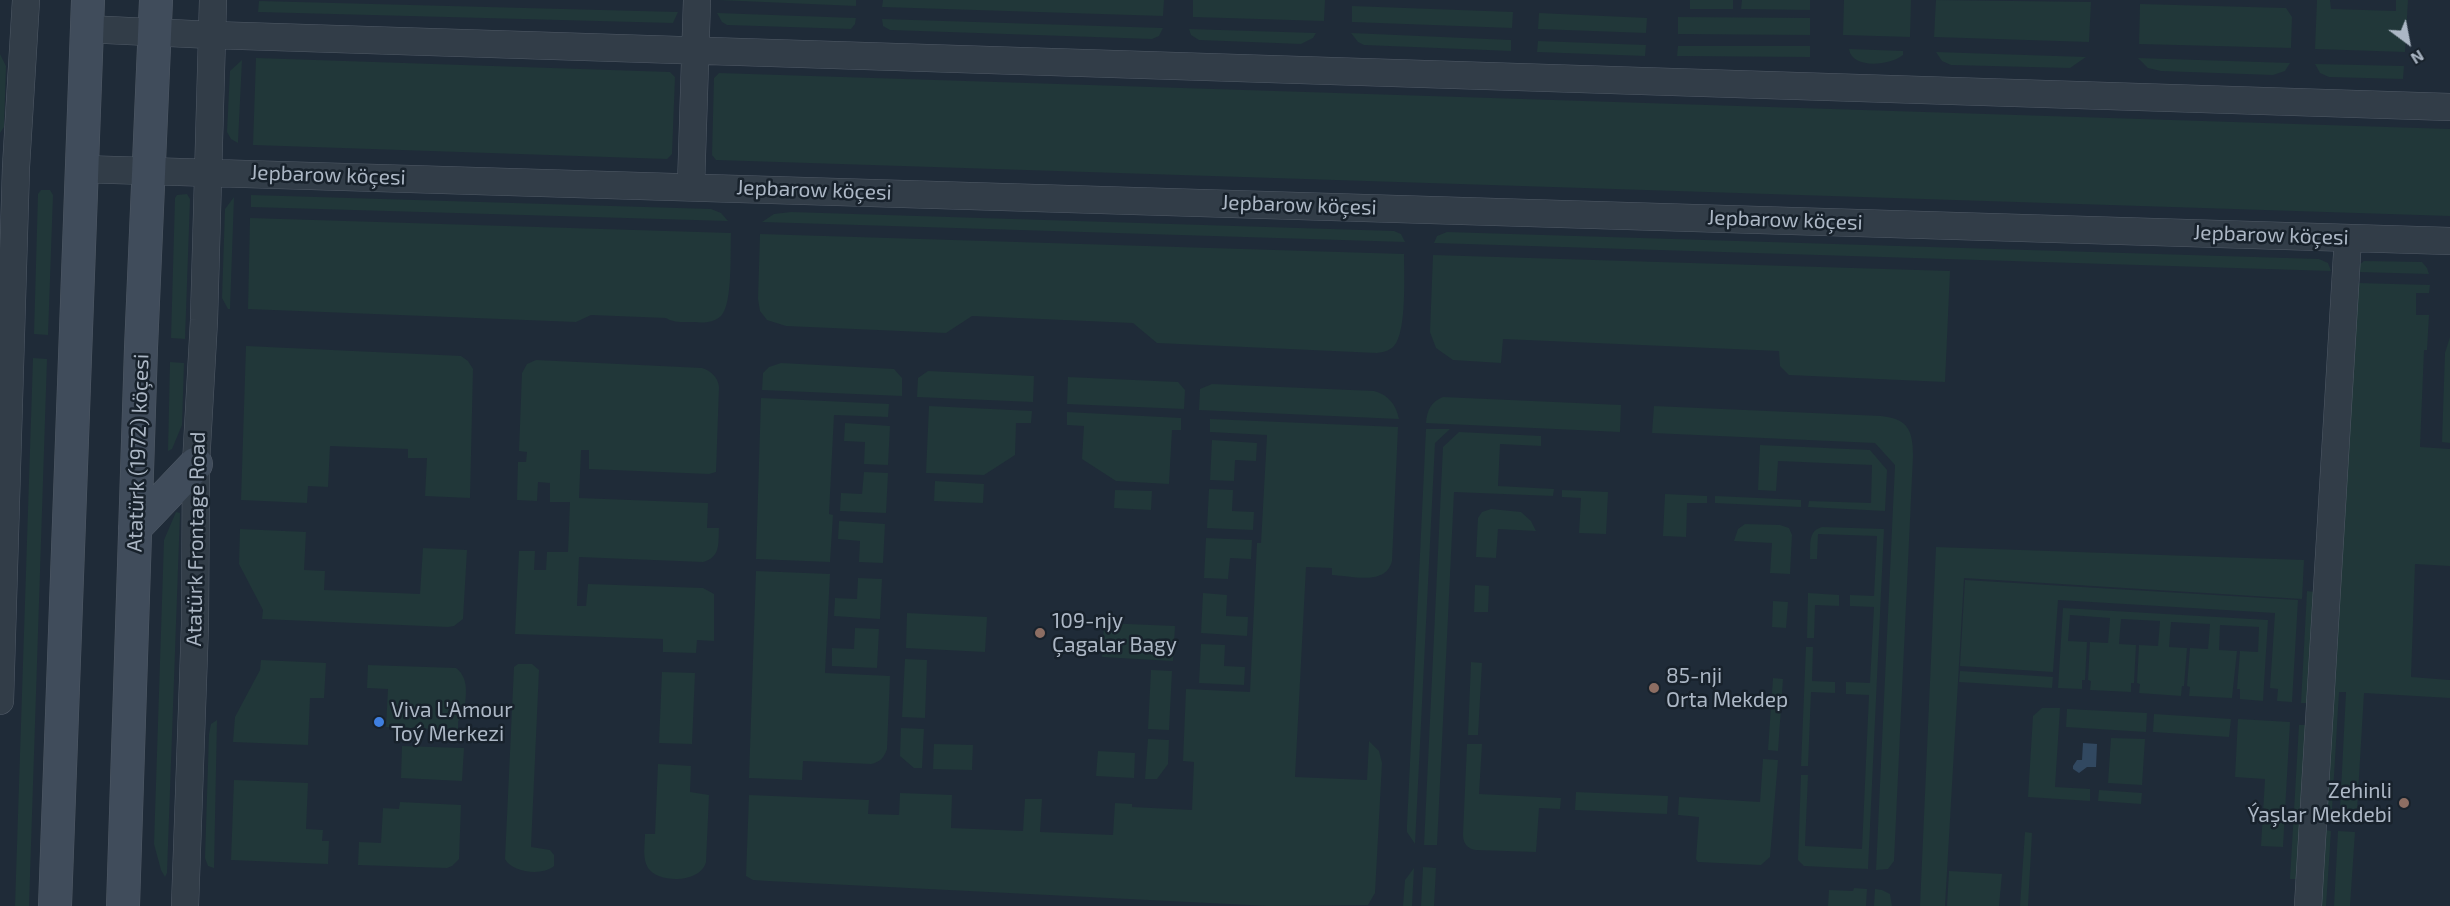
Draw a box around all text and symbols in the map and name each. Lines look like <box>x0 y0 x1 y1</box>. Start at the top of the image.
north arrow <box>2378 12 2438 72</box>
text: N <box>2408 47 2428 69</box>
street label: Jepbarow köçesi <box>250 160 406 190</box>
street label: Jepbarow köçesi <box>736 175 892 205</box>
street label: Jepbarow köçesi <box>1221 190 1377 220</box>
street label: Jepbarow köçesi <box>1707 205 1863 235</box>
street label: Jepbarow köçesi <box>2193 220 2349 250</box>
street label: Atatürk (1972) köçesi <box>122 353 154 553</box>
street label: Atatürk Frontage Road <box>182 431 210 647</box>
place label: 109-njy Çagalar Bagy <box>1052 608 1177 658</box>
marker: 109-njy Çagalar Bagy <box>1033 626 1047 640</box>
place label: 85-nji Orta Mekdep <box>1666 663 1788 713</box>
marker: 85-nji Orta Mekdep <box>1647 681 1661 695</box>
place label: Viva L'Amour Toý Merkezi <box>391 697 513 747</box>
marker: Viva L'Amour Toý Merkezi <box>372 715 386 729</box>
place label: Zehinli Ýaşlar Mekdebi <box>2248 778 2392 828</box>
marker: Zehinli Ýaşlar Mekdebi <box>2397 796 2411 810</box>

